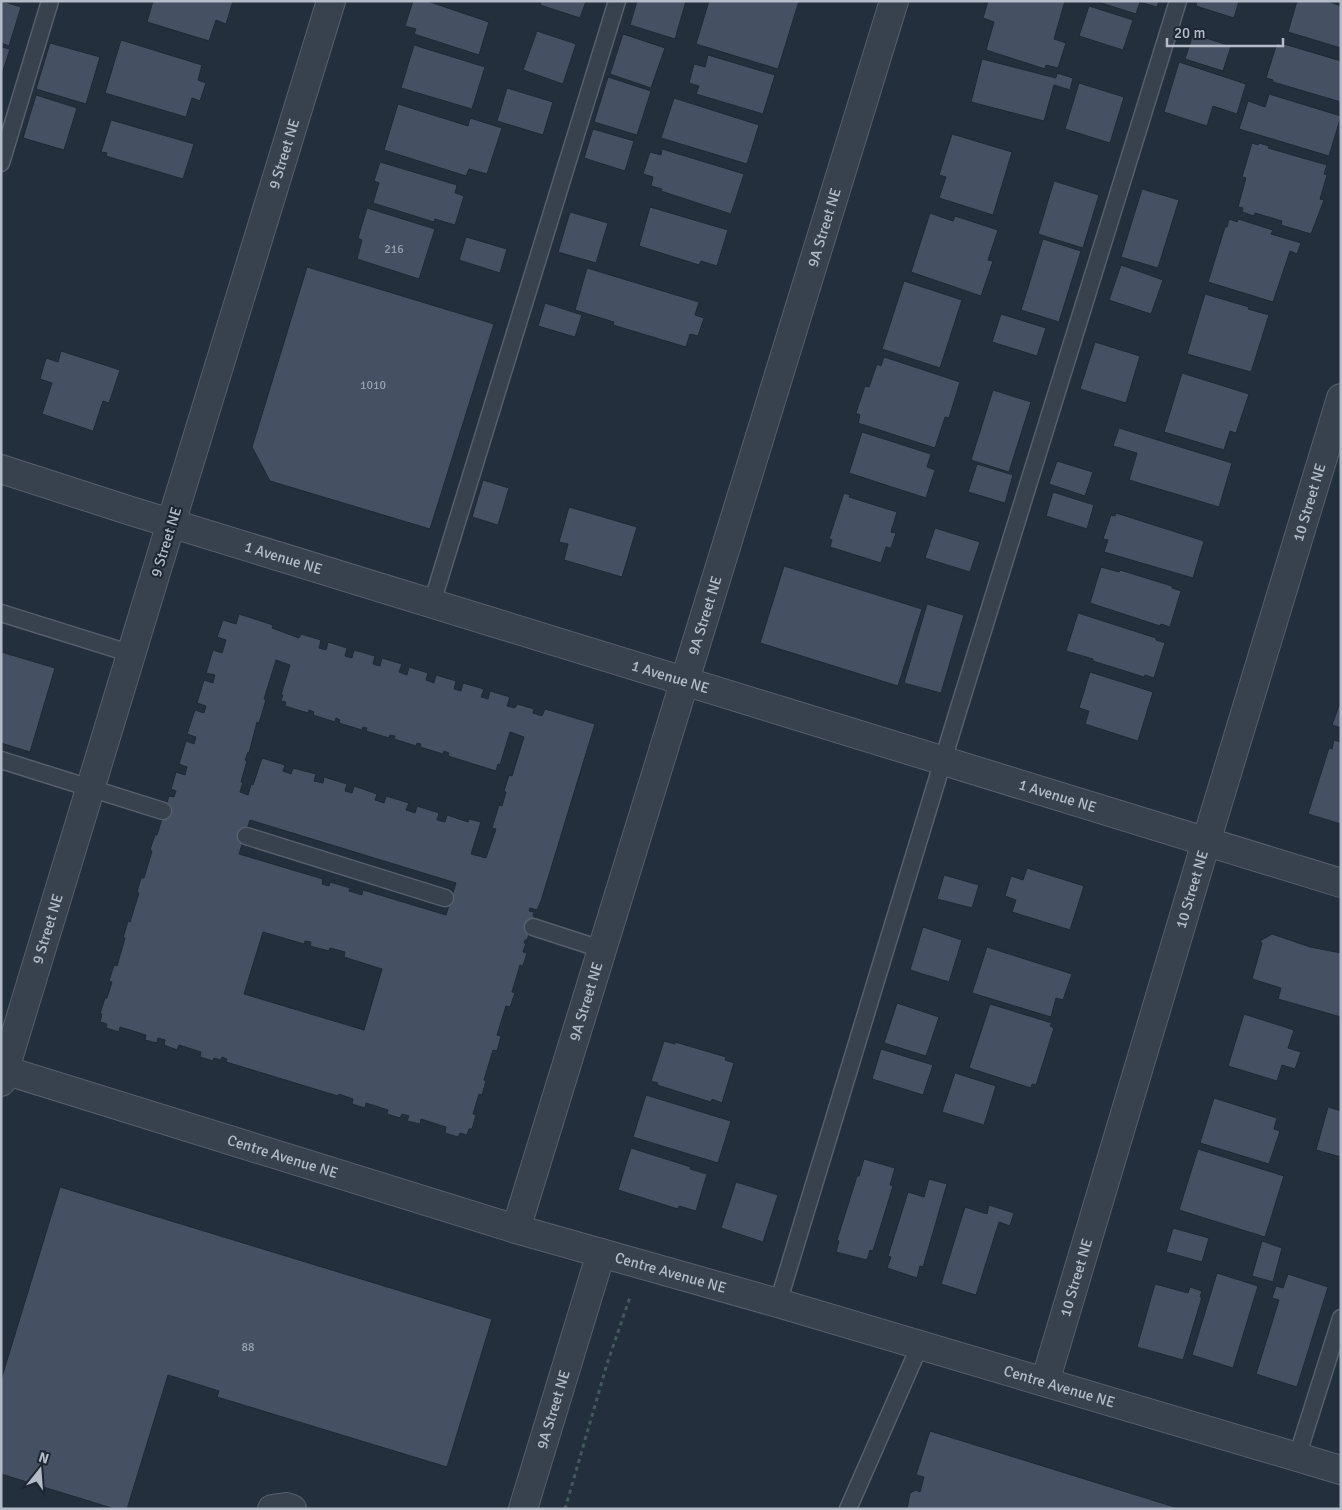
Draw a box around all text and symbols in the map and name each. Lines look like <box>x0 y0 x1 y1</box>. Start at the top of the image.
scale bar <box>1167 15 1283 47</box>
text: 20 m <box>1174 24 1205 42</box>
street label: 9 Street NE <box>265 117 303 191</box>
street label: 9A Street NE <box>804 186 845 269</box>
house number: 216 <box>384 242 404 257</box>
house number: 1010 <box>360 378 386 393</box>
street label: 10 Street NE <box>1289 461 1330 544</box>
street label: 9 Street NE <box>147 505 185 579</box>
street label: 1 Avenue NE <box>242 537 324 578</box>
street label: 9A Street NE <box>684 574 726 657</box>
street label: 1 Avenue NE <box>629 656 712 697</box>
street label: 1 Avenue NE <box>1017 775 1099 816</box>
street label: 10 Street NE <box>1172 848 1212 931</box>
street label: 9 Street NE <box>28 892 67 966</box>
street label: 9A Street NE <box>565 960 607 1043</box>
street label: Centre Avenue NE <box>225 1131 340 1182</box>
street label: 10 Street NE <box>1056 1236 1096 1319</box>
street label: Centre Avenue NE <box>613 1248 728 1297</box>
house number: 88 <box>242 1340 254 1355</box>
street label: Centre Avenue NE <box>1002 1361 1117 1411</box>
street label: 9A Street NE <box>533 1368 574 1451</box>
north arrow <box>15 1445 65 1495</box>
text: N <box>37 1448 51 1468</box>

